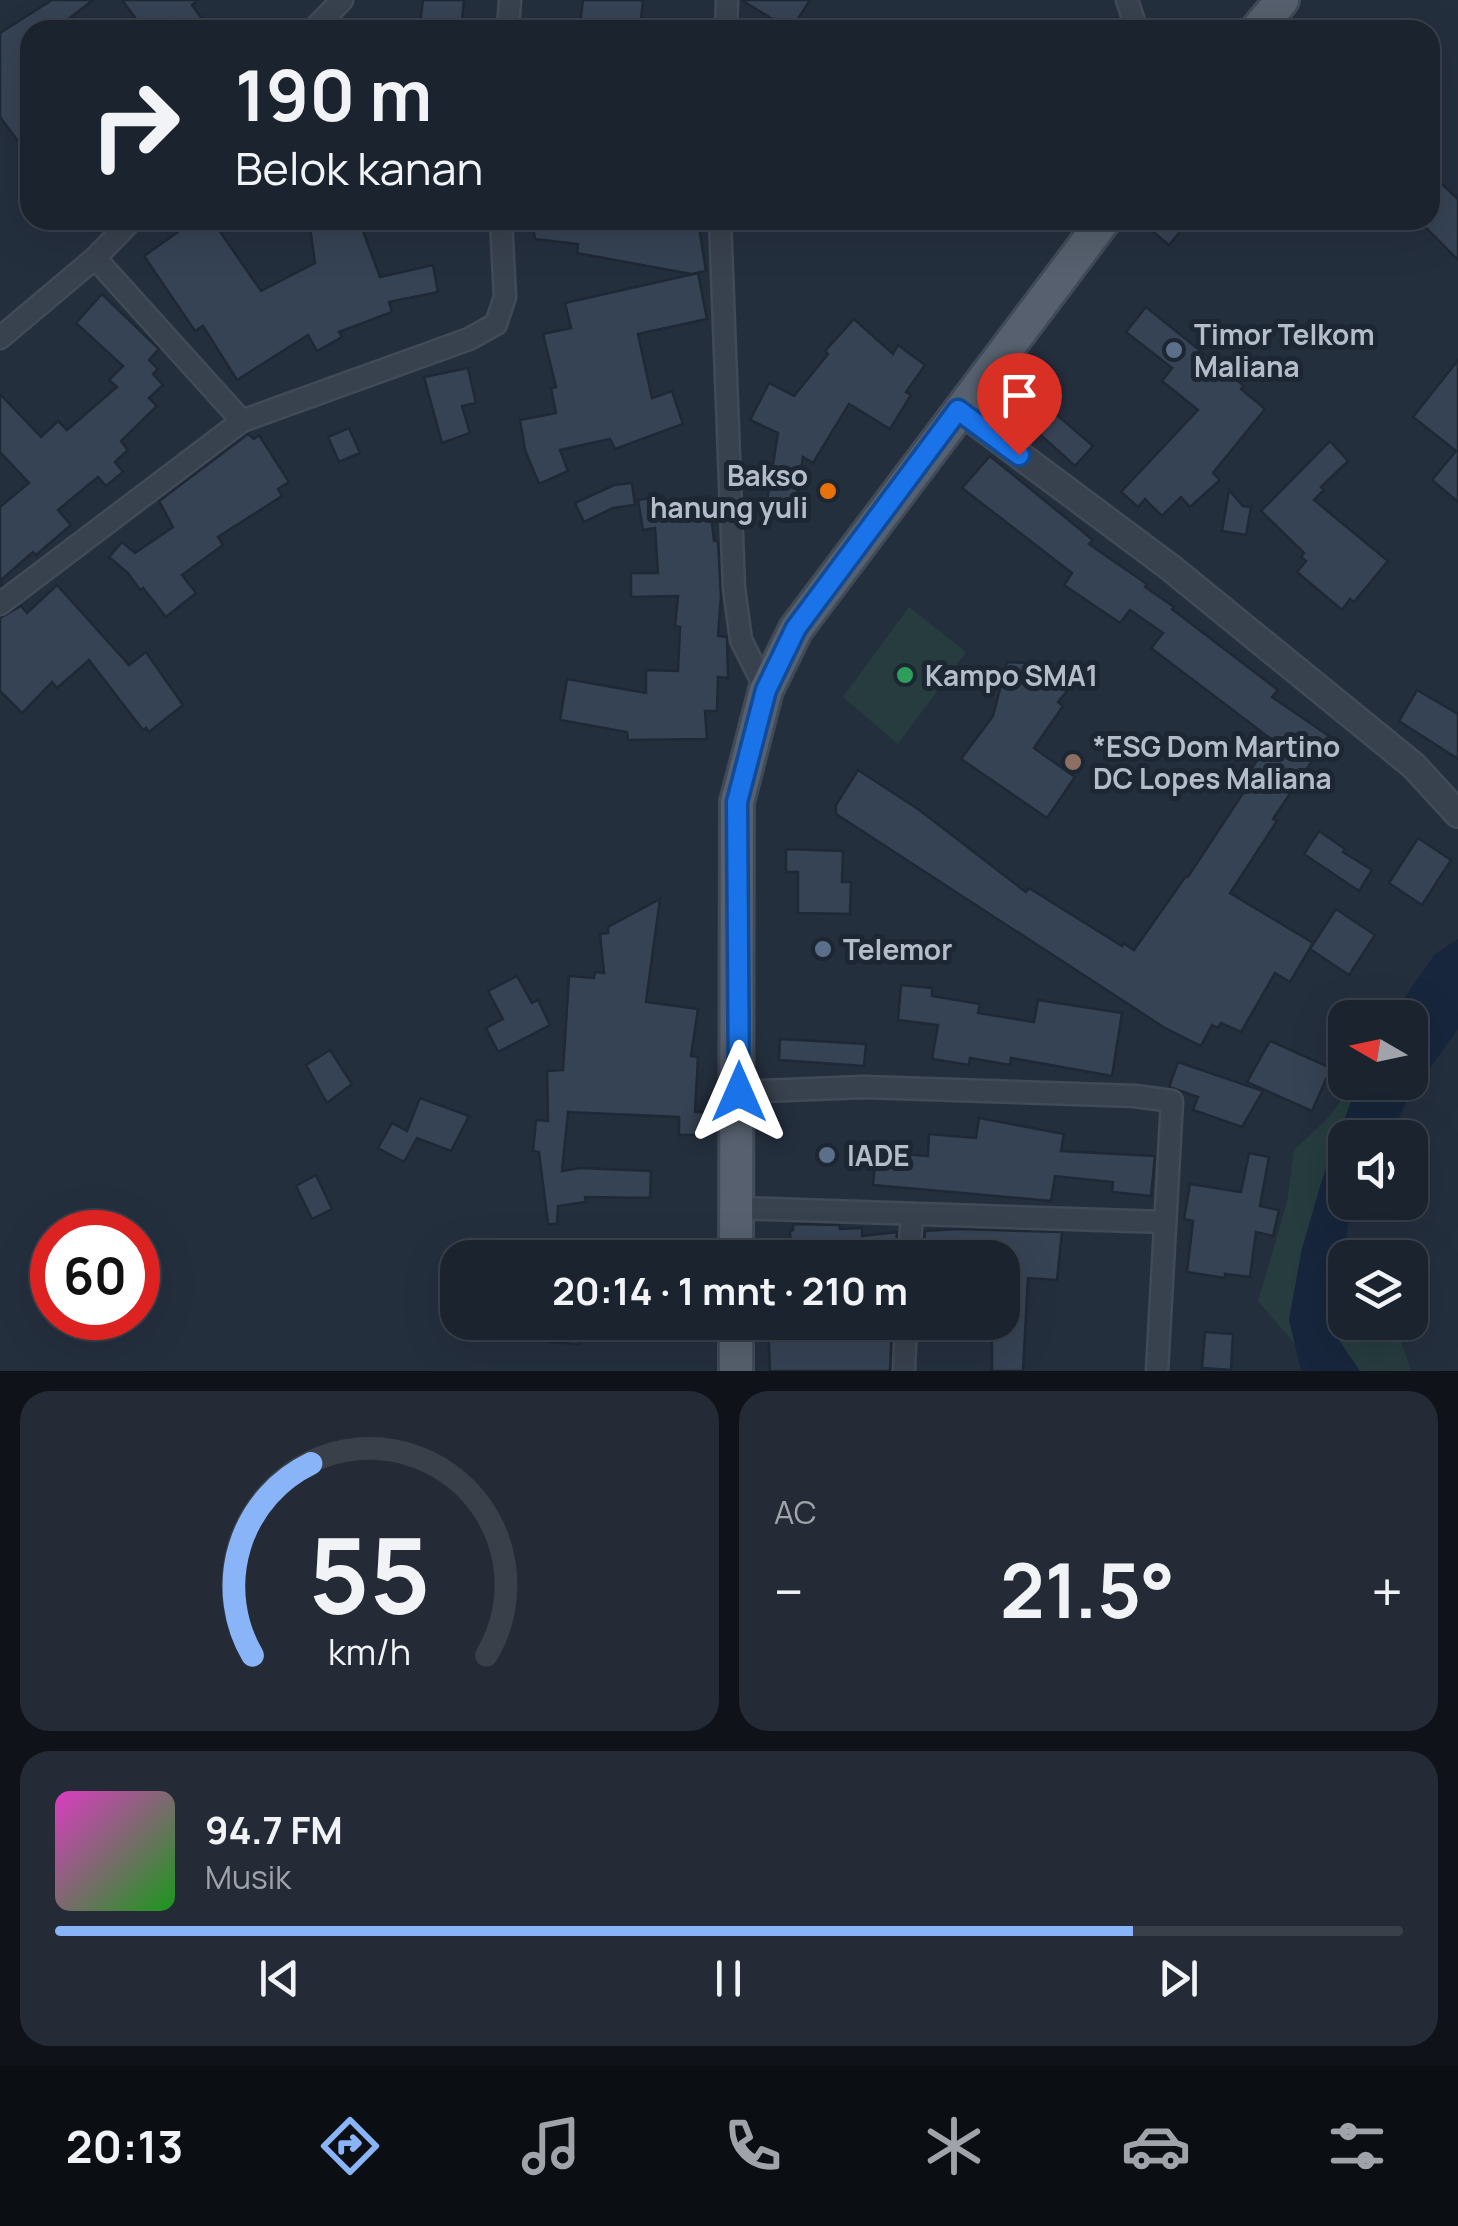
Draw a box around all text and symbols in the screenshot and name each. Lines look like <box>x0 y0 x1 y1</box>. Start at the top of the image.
text: 190 m <box>235 46 432 142</box>
icon: right <box>70 60 200 190</box>
text: Belok kanan <box>235 137 483 199</box>
place label: Timor Telkom Maliana <box>1194 315 1375 385</box>
marker: Timor Telkom Maliana <box>1163 339 1185 361</box>
pin <box>977 353 1062 456</box>
icon: arrive <box>992 368 1047 423</box>
place label: Bakso hanung yuli <box>650 456 808 526</box>
marker: Bakso hanung yuli <box>817 480 839 502</box>
place label: Kampo SMA1 <box>925 656 1098 694</box>
marker: Kampo SMA1 <box>894 664 916 686</box>
place label: *ESG Dom Martino DC Lopes Maliana <box>1093 727 1340 797</box>
marker: *ESG Dom Martino DC Lopes Maliana <box>1062 751 1084 773</box>
place label: Telemor <box>843 930 952 968</box>
marker: Telemor <box>812 938 834 960</box>
north arrow <box>1328 1000 1428 1100</box>
map controls <box>1328 1000 1428 1340</box>
position arrow <box>687 1040 791 1144</box>
button: sound <box>1328 1120 1428 1220</box>
place label: IADE <box>847 1136 910 1174</box>
marker: IADE <box>816 1144 838 1166</box>
speed limit sign: 60 <box>30 1210 160 1340</box>
button: layers <box>1328 1240 1428 1340</box>
text: 20:14 · 1 mnt · 210 m <box>552 1264 908 1316</box>
text: AC <box>774 1490 817 1534</box>
text: 55 <box>309 1502 430 1644</box>
text: 21.5° <box>1000 1538 1175 1641</box>
text: − <box>774 1553 804 1629</box>
text: + <box>1371 1553 1403 1629</box>
text: km/h <box>328 1627 411 1676</box>
text: 94.7 FM <box>205 1803 343 1855</box>
text: Musik <box>205 1855 291 1899</box>
icon: previous <box>252 1951 307 2006</box>
icon: pause <box>701 1951 756 2006</box>
icon: next <box>1151 1951 1206 2006</box>
icon: directions <box>315 2111 385 2181</box>
icon: music <box>516 2111 586 2181</box>
icon: phone <box>718 2111 788 2181</box>
icon: climate <box>919 2111 989 2181</box>
icon: car <box>1121 2111 1191 2181</box>
icon: filters <box>1322 2111 1392 2181</box>
text: 20:13 <box>66 2115 183 2177</box>

